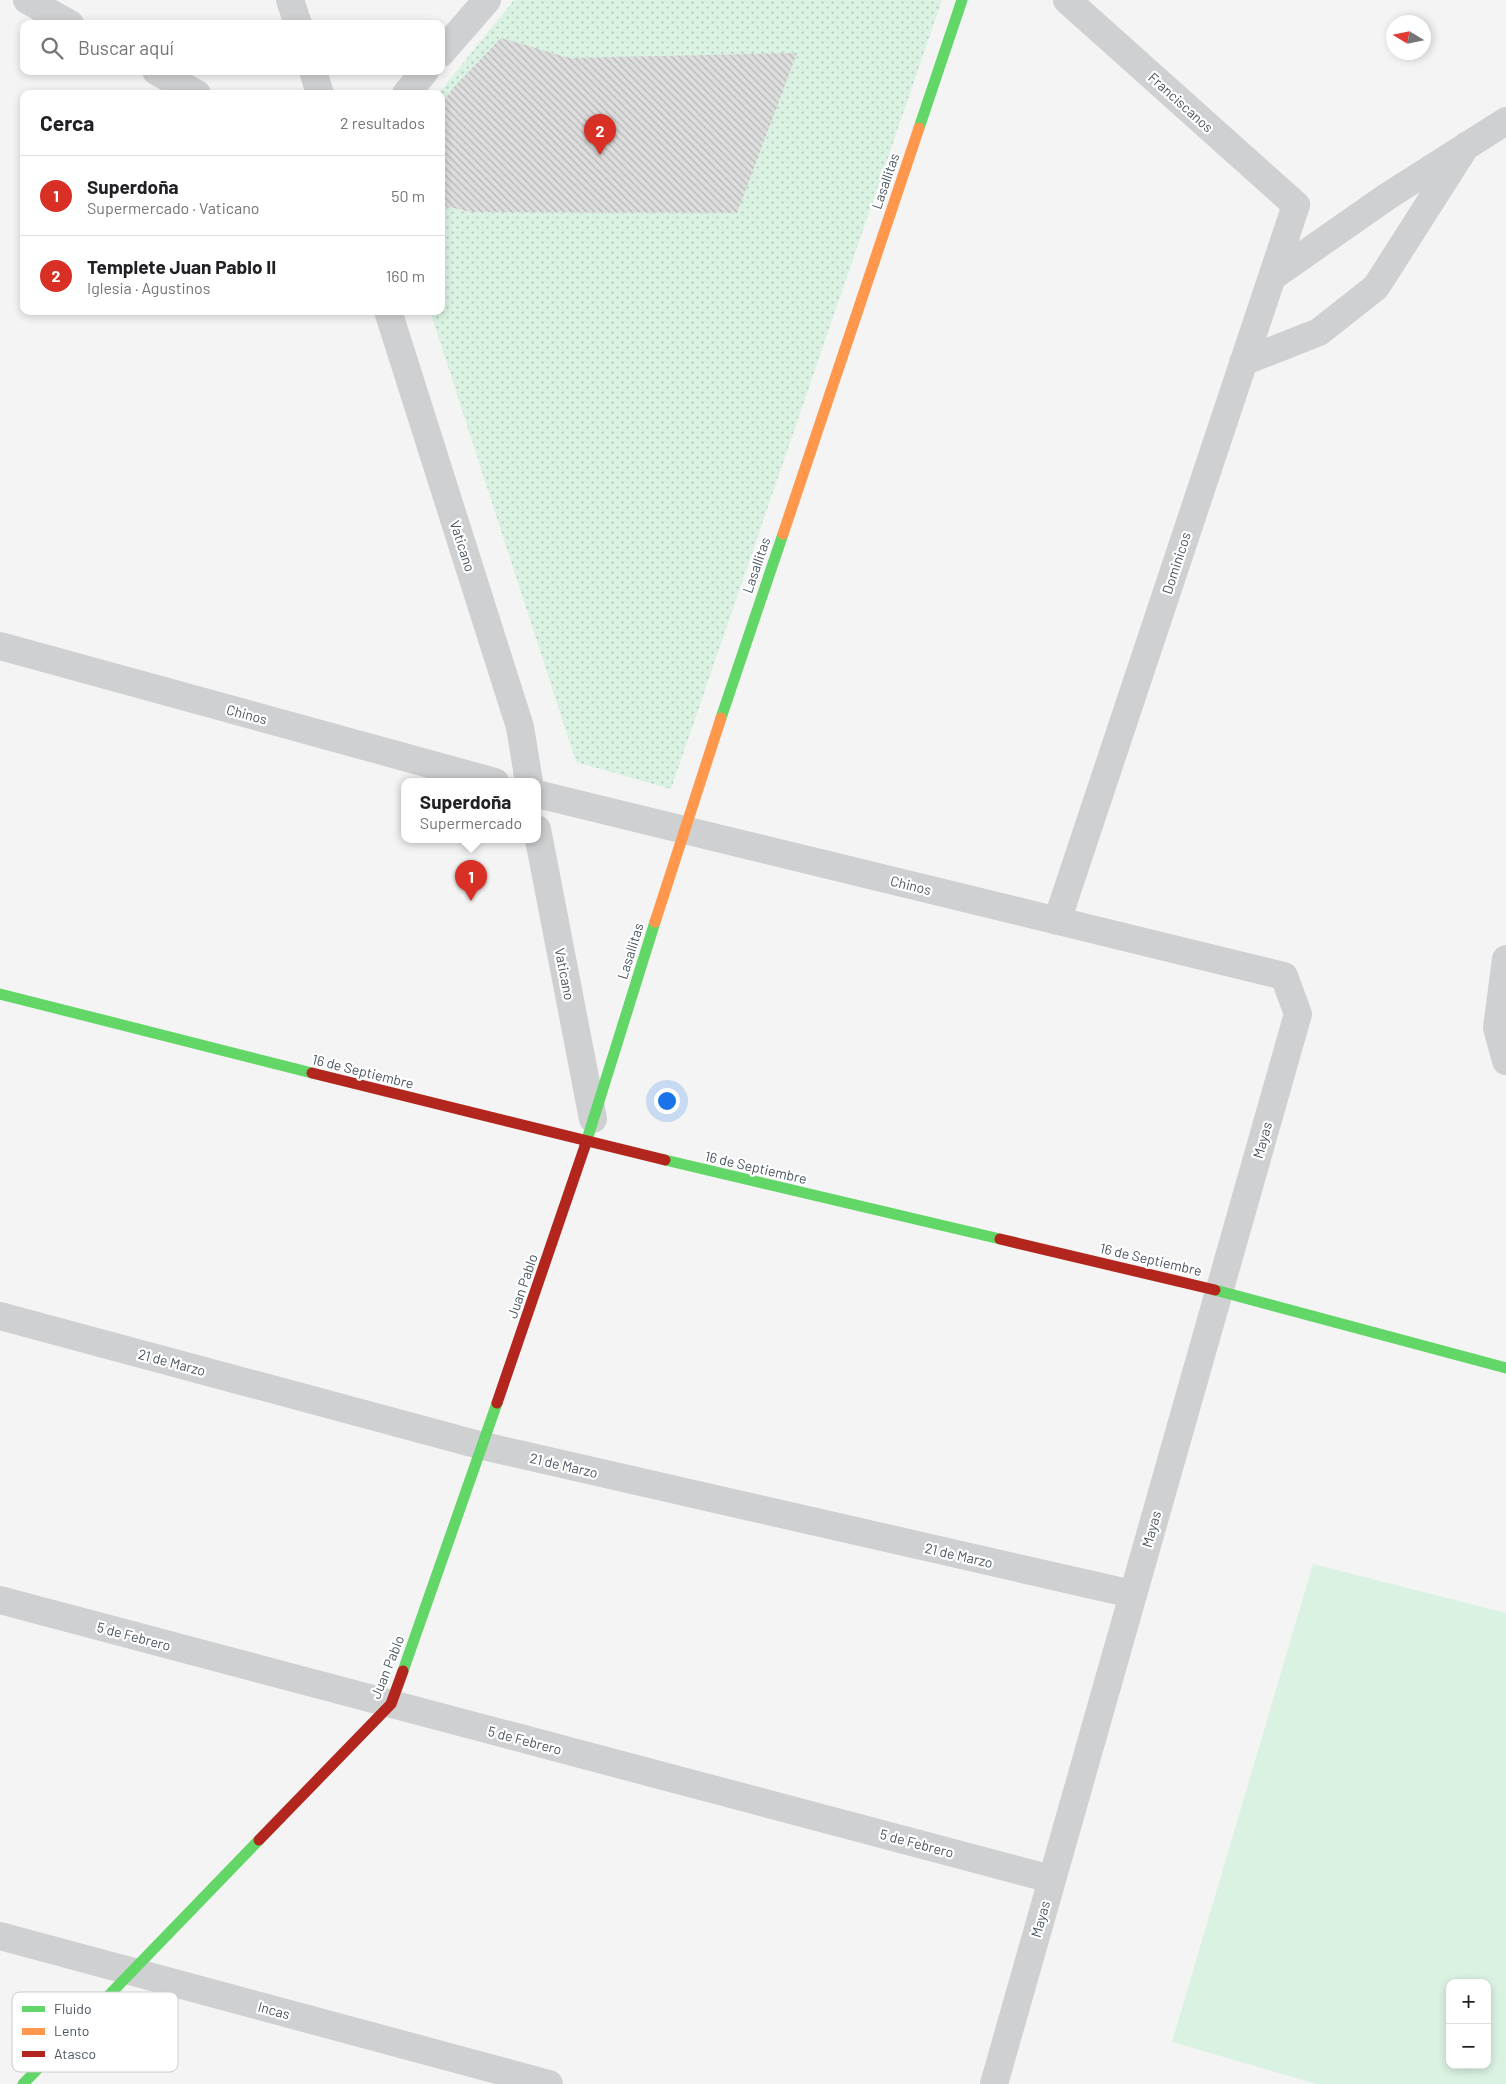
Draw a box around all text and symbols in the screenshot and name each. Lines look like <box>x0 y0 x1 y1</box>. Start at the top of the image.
north arrow <box>1386 15 1431 60</box>
search box <box>20 20 445 75</box>
icon: search <box>38 34 66 62</box>
text: Buscar aquí <box>78 36 174 59</box>
street label: Franciscanos <box>1145 68 1217 136</box>
text: Cerca <box>40 110 94 135</box>
text: 2 resultados <box>340 113 425 132</box>
pin: 2 <box>584 114 616 155</box>
street label: Lasallitas <box>868 151 903 211</box>
text: Superdoña <box>87 175 179 198</box>
text: 1 <box>53 186 59 205</box>
text: 50 m <box>391 186 425 205</box>
text: Supermercado · Vaticano <box>87 198 260 217</box>
text: Templete Juan Pablo II <box>87 255 276 278</box>
text: 2 <box>52 266 60 285</box>
text: 160 m <box>386 266 425 285</box>
text: Iglesia · Agustinos <box>87 278 211 297</box>
street label: Vaticano <box>447 518 479 574</box>
street label: Dominicos <box>1158 530 1194 596</box>
street label: Lasallitas <box>739 535 774 595</box>
street label: Chinos <box>225 700 269 728</box>
popup <box>401 778 541 843</box>
text: Superdoña <box>420 790 511 813</box>
text: Supermercado <box>420 813 522 832</box>
pin: 1 <box>455 860 487 901</box>
street label: Chinos <box>889 872 933 898</box>
street label: Lasallitas <box>613 921 647 981</box>
street label: Vaticano <box>552 946 578 1002</box>
street label: 16 de Septiembre <box>310 1050 416 1092</box>
your location <box>654 1088 680 1114</box>
street label: Mayas <box>1249 1119 1275 1160</box>
street label: 16 de Septiembre <box>703 1147 809 1187</box>
street label: 16 de Septiembre <box>1098 1239 1204 1279</box>
street label: Juan Pablo <box>503 1252 541 1320</box>
street label: 21 de Marzo <box>136 1345 208 1379</box>
street label: 21 de Marzo <box>528 1449 600 1481</box>
street label: Mayas <box>1138 1508 1164 1549</box>
street label: 21 de Marzo <box>923 1539 995 1571</box>
street label: 5 de Febrero <box>95 1618 173 1654</box>
street label: Juan Pablo <box>367 1633 407 1701</box>
street label: 5 de Febrero <box>486 1722 564 1758</box>
street label: 5 de Febrero <box>878 1825 956 1861</box>
street label: Mayas <box>1027 1898 1053 1939</box>
map controls <box>1446 1979 1491 2069</box>
button: + <box>1446 1979 1491 2024</box>
legend <box>12 1992 178 2072</box>
street label: Incas <box>256 1998 292 2022</box>
text: Fluido <box>54 2000 92 2017</box>
text: Lento <box>54 2022 89 2039</box>
button: − <box>1446 2024 1491 2069</box>
text: Atasco <box>54 2045 96 2062</box>

